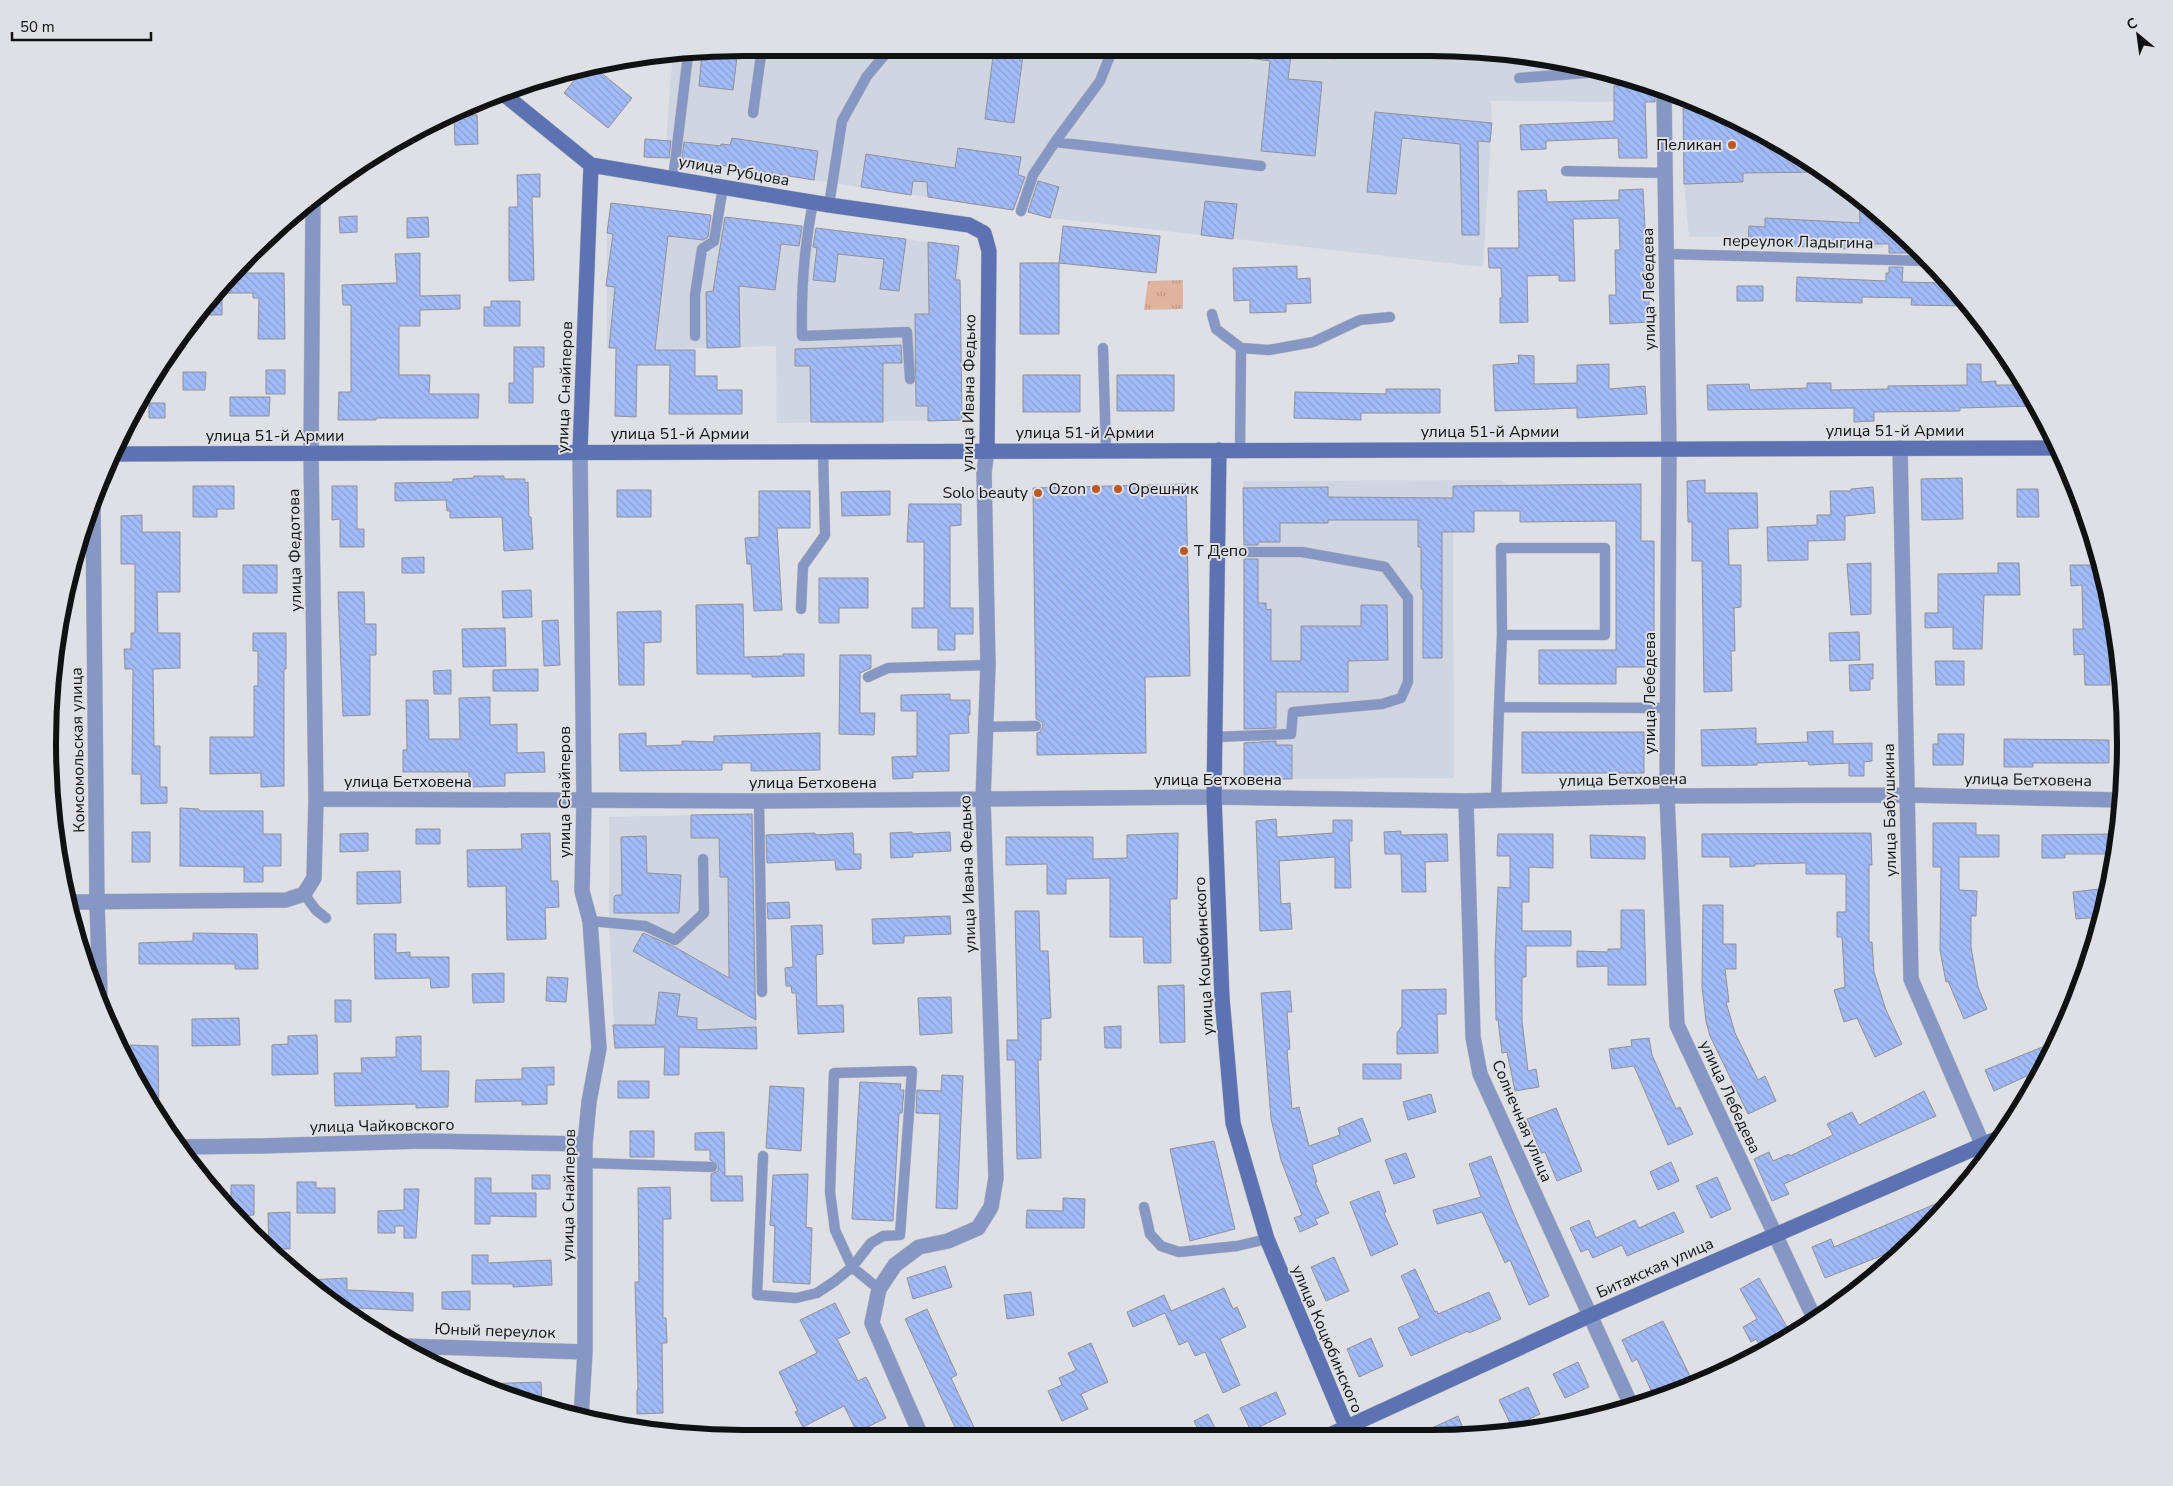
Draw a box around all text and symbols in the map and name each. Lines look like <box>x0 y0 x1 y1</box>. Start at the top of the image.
scale bar <box>12 10 151 42</box>
north arrow <box>2113 10 2163 60</box>
text: С <box>2123 13 2141 35</box>
text: 50 m <box>20 17 55 37</box>
place label: Пеликан <box>1656 134 1722 156</box>
marker: Пеликан <box>1726 139 1738 151</box>
street label: улица Рубцова <box>677 150 791 192</box>
street label: улица Лебедева <box>1637 228 1661 350</box>
street label: переулок Ладыгина <box>1722 230 1874 254</box>
street label: улица Ивана Федько <box>957 314 981 472</box>
street label: улица Снайперов <box>552 320 578 453</box>
street label: улица 51-й Армии <box>1826 420 1964 442</box>
street label: улица 51-й Армии <box>1421 421 1559 443</box>
street label: улица 51-й Армии <box>1016 422 1154 444</box>
street label: улица 51-й Армии <box>611 423 749 445</box>
street label: улица 51-й Армии <box>206 425 344 447</box>
place label: Ozon <box>1048 478 1086 500</box>
place label: Орешник <box>1128 478 1199 500</box>
place label: Solo beauty <box>942 482 1029 504</box>
marker: Ozon <box>1090 483 1102 495</box>
marker: Орешник <box>1112 483 1124 495</box>
marker: Solo beauty <box>1032 487 1044 499</box>
street label: улица Федотова <box>283 488 307 612</box>
place label: Т Депо <box>1194 540 1247 562</box>
marker: Т Депо <box>1178 545 1190 557</box>
street label: улица Лебедева <box>1639 632 1661 754</box>
street label: Комсомольская улица <box>66 667 90 833</box>
street label: улица Снайперов <box>554 726 576 858</box>
street label: улица Бабушкина <box>1878 743 1902 877</box>
street label: улица Бетховена <box>1559 768 1687 792</box>
street label: улица Бетховена <box>1964 768 2092 792</box>
street label: улица Бетховена <box>1154 769 1282 791</box>
street label: улица Бетховена <box>344 771 472 793</box>
street label: улица Бетховена <box>749 772 877 794</box>
street label: улица Ивана Федько <box>954 795 982 953</box>
street label: улица Коцюбинского <box>1189 876 1219 1036</box>
street label: улица Лебедева <box>1694 1037 1766 1157</box>
street label: Солнечная улица <box>1486 1056 1558 1186</box>
street label: улица Чайковского <box>309 1114 455 1138</box>
street label: улица Снайперов <box>557 1128 581 1261</box>
street label: Битакская улица <box>1593 1232 1717 1304</box>
street label: улица Коцюбинского <box>1286 1262 1368 1416</box>
street label: Юный переулок <box>434 1318 557 1344</box>

